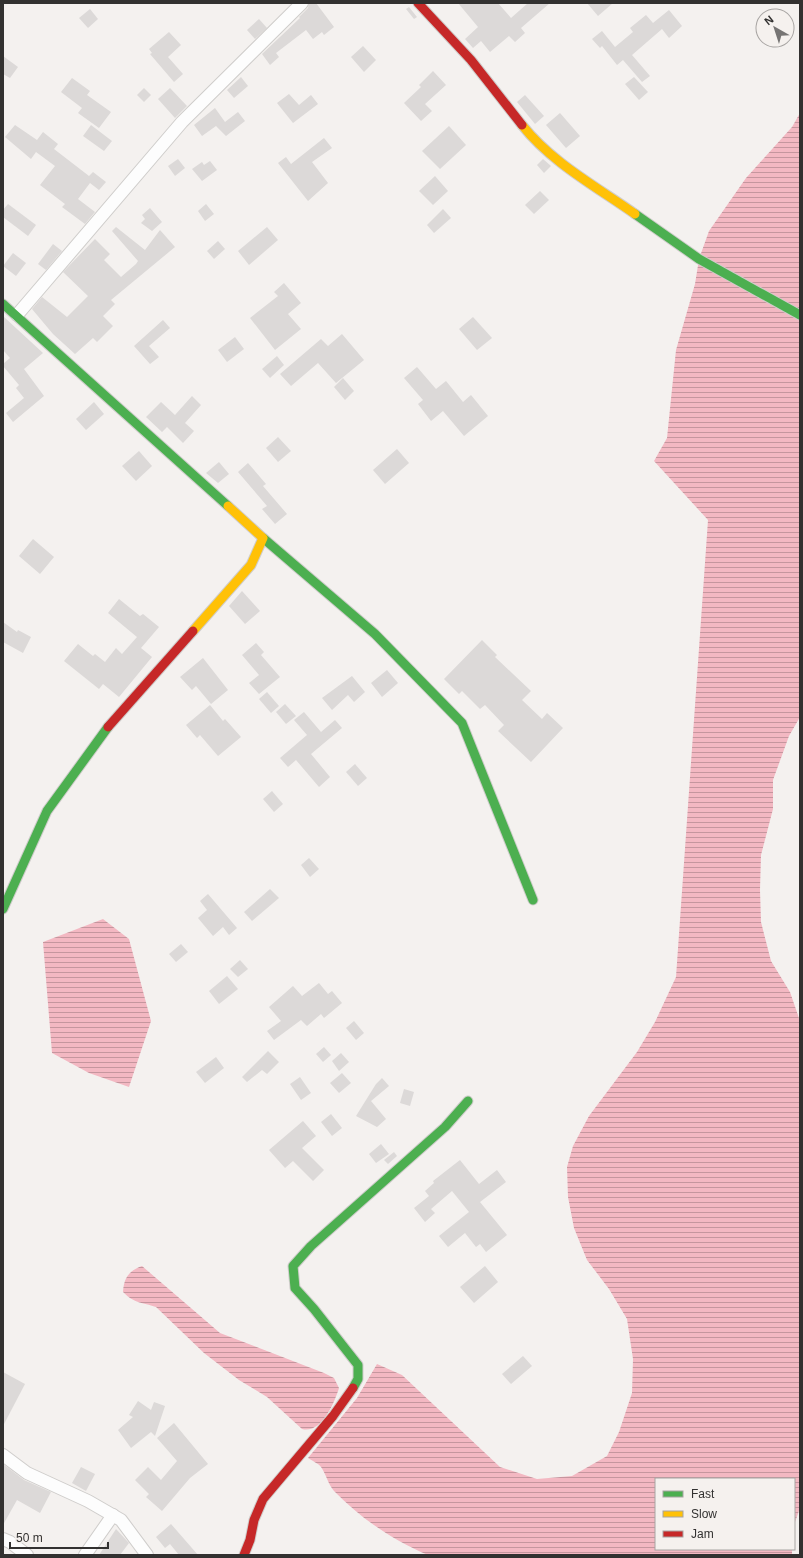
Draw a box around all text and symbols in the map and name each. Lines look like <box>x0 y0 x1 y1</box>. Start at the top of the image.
north arrow <box>755 8 795 48</box>
text: N <box>762 13 776 27</box>
legend <box>655 1478 795 1550</box>
text: Fast <box>691 1487 715 1501</box>
text: Slow <box>691 1507 717 1521</box>
scale bar <box>10 1524 108 1550</box>
text: Jam <box>691 1527 714 1541</box>
text: 50 m <box>16 1531 43 1545</box>

